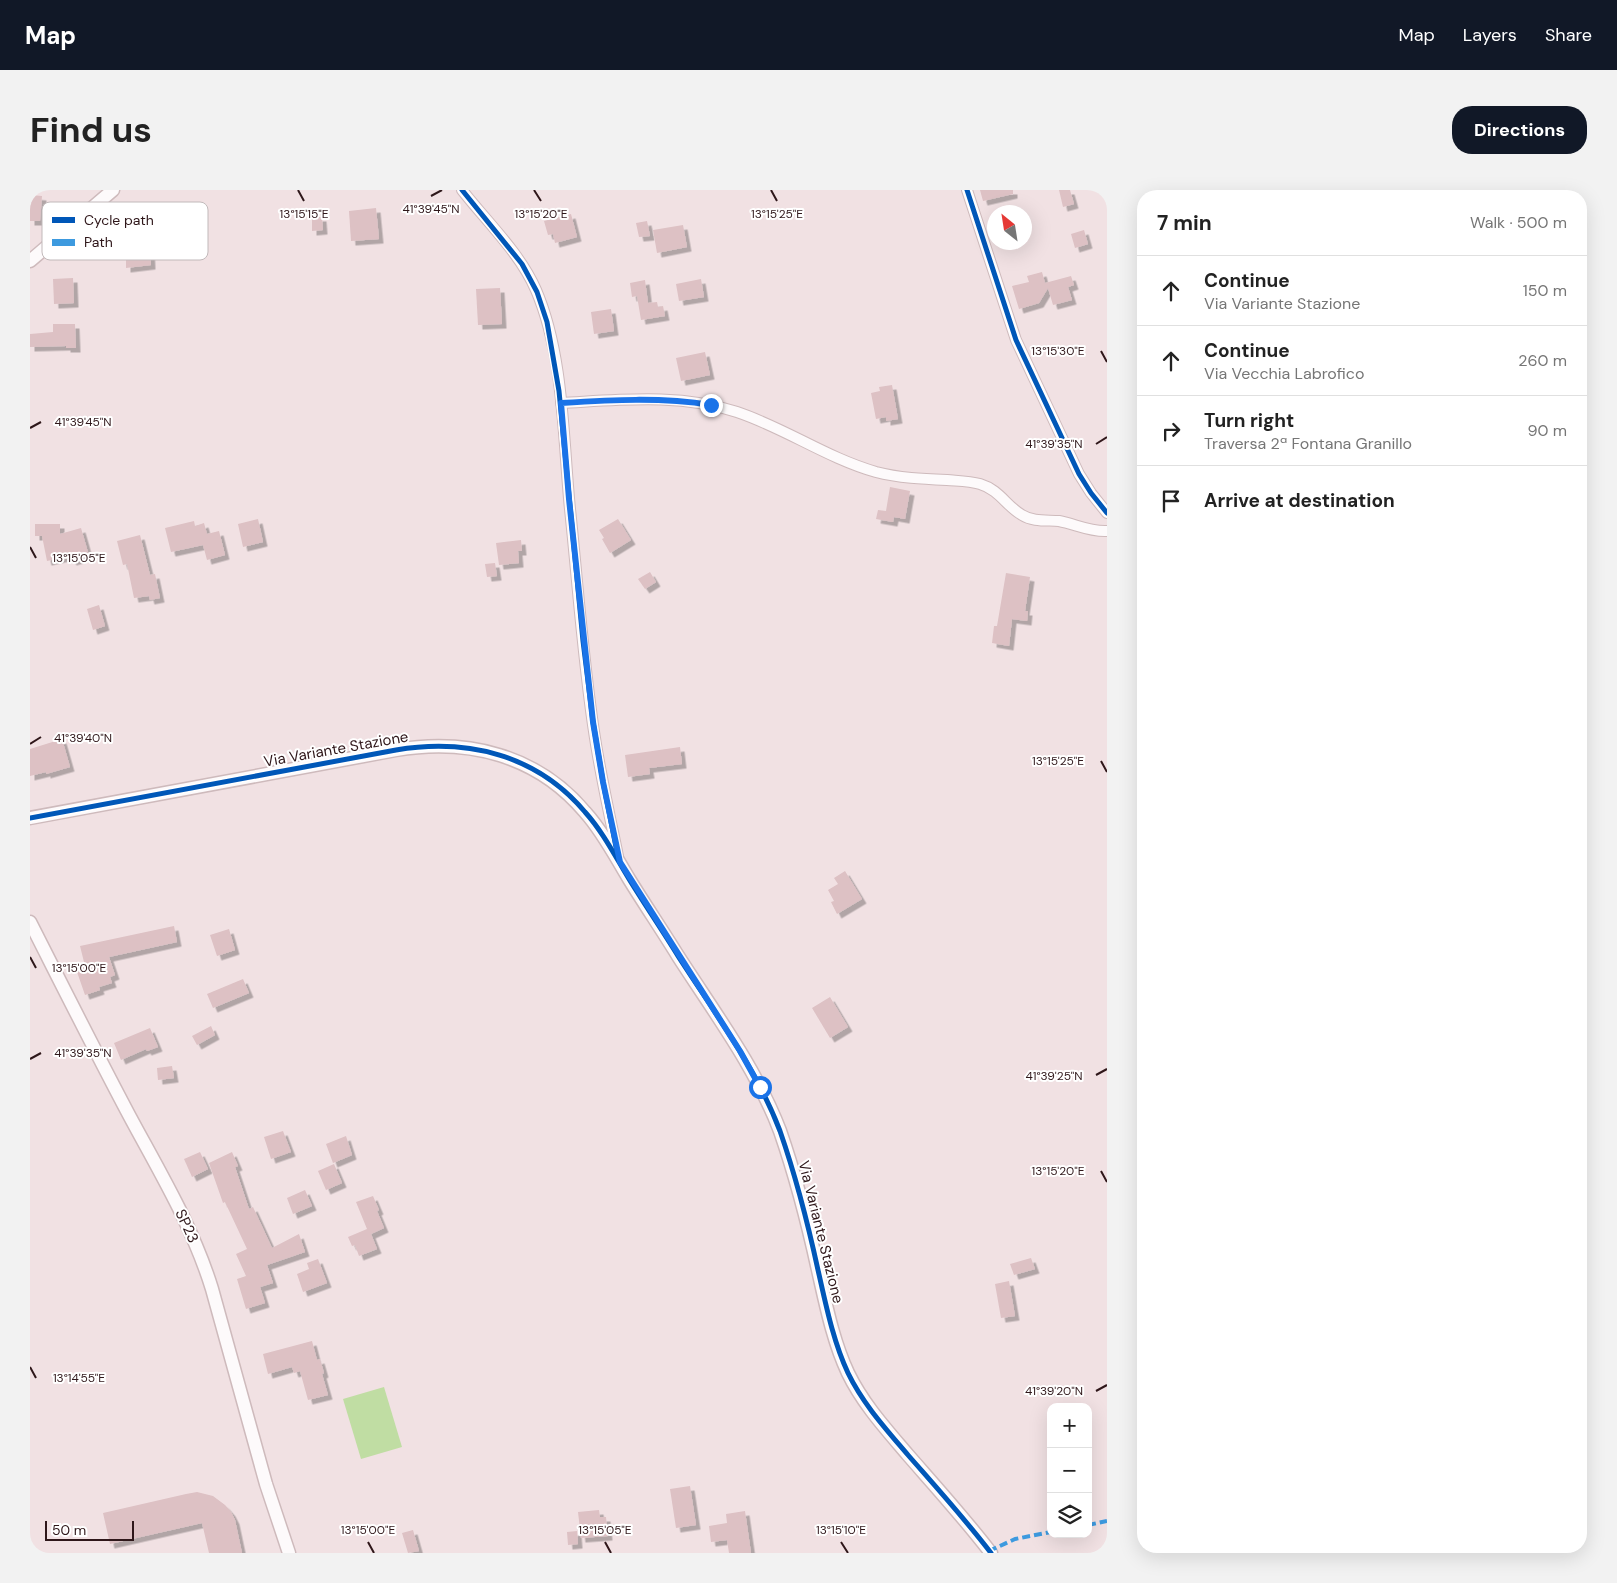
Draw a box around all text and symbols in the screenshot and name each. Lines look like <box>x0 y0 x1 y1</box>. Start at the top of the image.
text: Map <box>25 20 76 51</box>
text: Map <box>1399 23 1435 47</box>
text: Layers <box>1463 23 1517 47</box>
text: Share <box>1545 23 1592 47</box>
button: Directions <box>1452 106 1587 154</box>
text: Find us <box>30 107 152 153</box>
text: 41°39'45"N <box>403 201 459 217</box>
legend <box>42 202 208 260</box>
north arrow <box>987 205 1032 250</box>
text: 13°15'15"E <box>280 206 329 222</box>
text: 13°15'20"E <box>515 206 568 222</box>
text: 13°15'25"E <box>751 206 803 222</box>
text: 7 min <box>1157 209 1212 237</box>
text: Cycle path <box>84 211 154 229</box>
text: Walk · 500 m <box>1470 212 1567 233</box>
text: Path <box>84 233 113 251</box>
text: Continue <box>1204 268 1290 293</box>
icon: ahead <box>1157 277 1185 305</box>
text: 150 m <box>1523 280 1567 301</box>
text: Via Variante Stazione <box>1204 293 1360 314</box>
text: Continue <box>1204 338 1290 363</box>
text: 13°15'30"E <box>1031 343 1085 359</box>
icon: ahead <box>1157 347 1185 375</box>
text: 260 m <box>1518 350 1567 371</box>
text: Via Vecchia Labrofico <box>1204 363 1364 384</box>
route end <box>700 394 723 417</box>
text: Turn right <box>1204 408 1294 433</box>
text: 41°39'45"N <box>55 414 111 430</box>
icon: right <box>1157 417 1185 445</box>
text: 90 m <box>1527 420 1567 441</box>
text: Traversa 2ª Fontana Granillo <box>1204 433 1412 454</box>
text: 41°39'35"N <box>1025 436 1083 452</box>
icon: arrive <box>1157 487 1185 515</box>
text: Arrive at destination <box>1204 488 1395 513</box>
text: 13°15'05"E <box>52 550 106 566</box>
street label: Via Variante Stazione <box>262 726 410 772</box>
text: 41°39'40"N <box>54 730 112 746</box>
text: 13°15'25"E <box>1032 753 1084 769</box>
text: 13°15'00"E <box>52 960 106 976</box>
text: 41°39'35"N <box>54 1045 112 1061</box>
text: 41°39'25"N <box>1025 1068 1083 1084</box>
route start <box>749 1076 772 1099</box>
street label: Via Variante Stazione <box>794 1159 848 1305</box>
text: 13°15'20"E <box>1032 1163 1085 1179</box>
street label: SP23 <box>171 1206 203 1246</box>
text: 13°14'55"E <box>53 1370 105 1386</box>
text: 41°39'20"N <box>1025 1383 1083 1399</box>
map controls <box>1047 1403 1092 1538</box>
button: + <box>1047 1403 1092 1448</box>
button: − <box>1047 1448 1092 1493</box>
button: layers <box>1047 1493 1092 1538</box>
scale bar <box>45 1518 134 1541</box>
text: 50 m <box>52 1521 86 1539</box>
text: 13°15'00"E <box>341 1522 395 1538</box>
text: 13°15'05"E <box>578 1522 632 1538</box>
text: 13°15'10"E <box>816 1522 866 1538</box>

